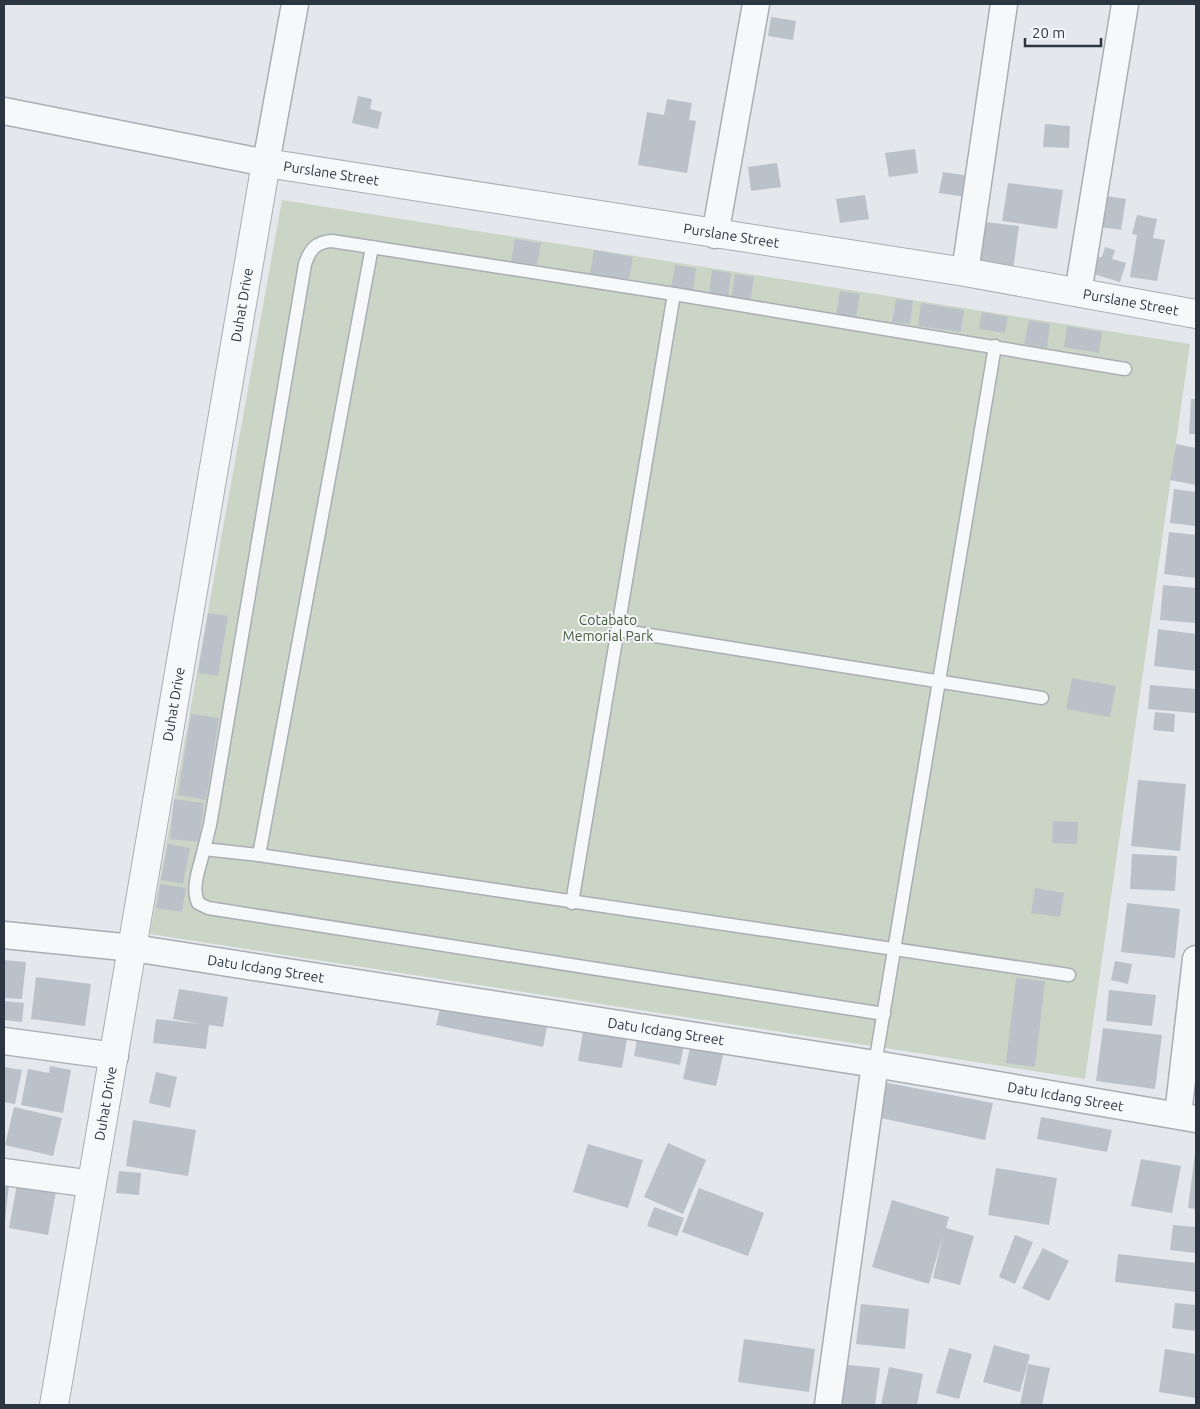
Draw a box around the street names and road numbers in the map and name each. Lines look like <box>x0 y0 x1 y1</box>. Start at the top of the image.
street label: Purslane Street <box>282 158 381 189</box>
street label: Purslane Street <box>682 220 781 251</box>
street label: Duhat Drive <box>228 267 256 343</box>
street label: Purslane Street <box>1082 286 1180 319</box>
street label: Duhat Drive <box>159 666 188 742</box>
street label: Datu Icdang Street <box>206 952 326 986</box>
street label: Datu Icdang Street <box>606 1014 726 1048</box>
street label: Duhat Drive <box>91 1065 120 1142</box>
street label: Datu Icdang Street <box>1006 1079 1125 1115</box>

